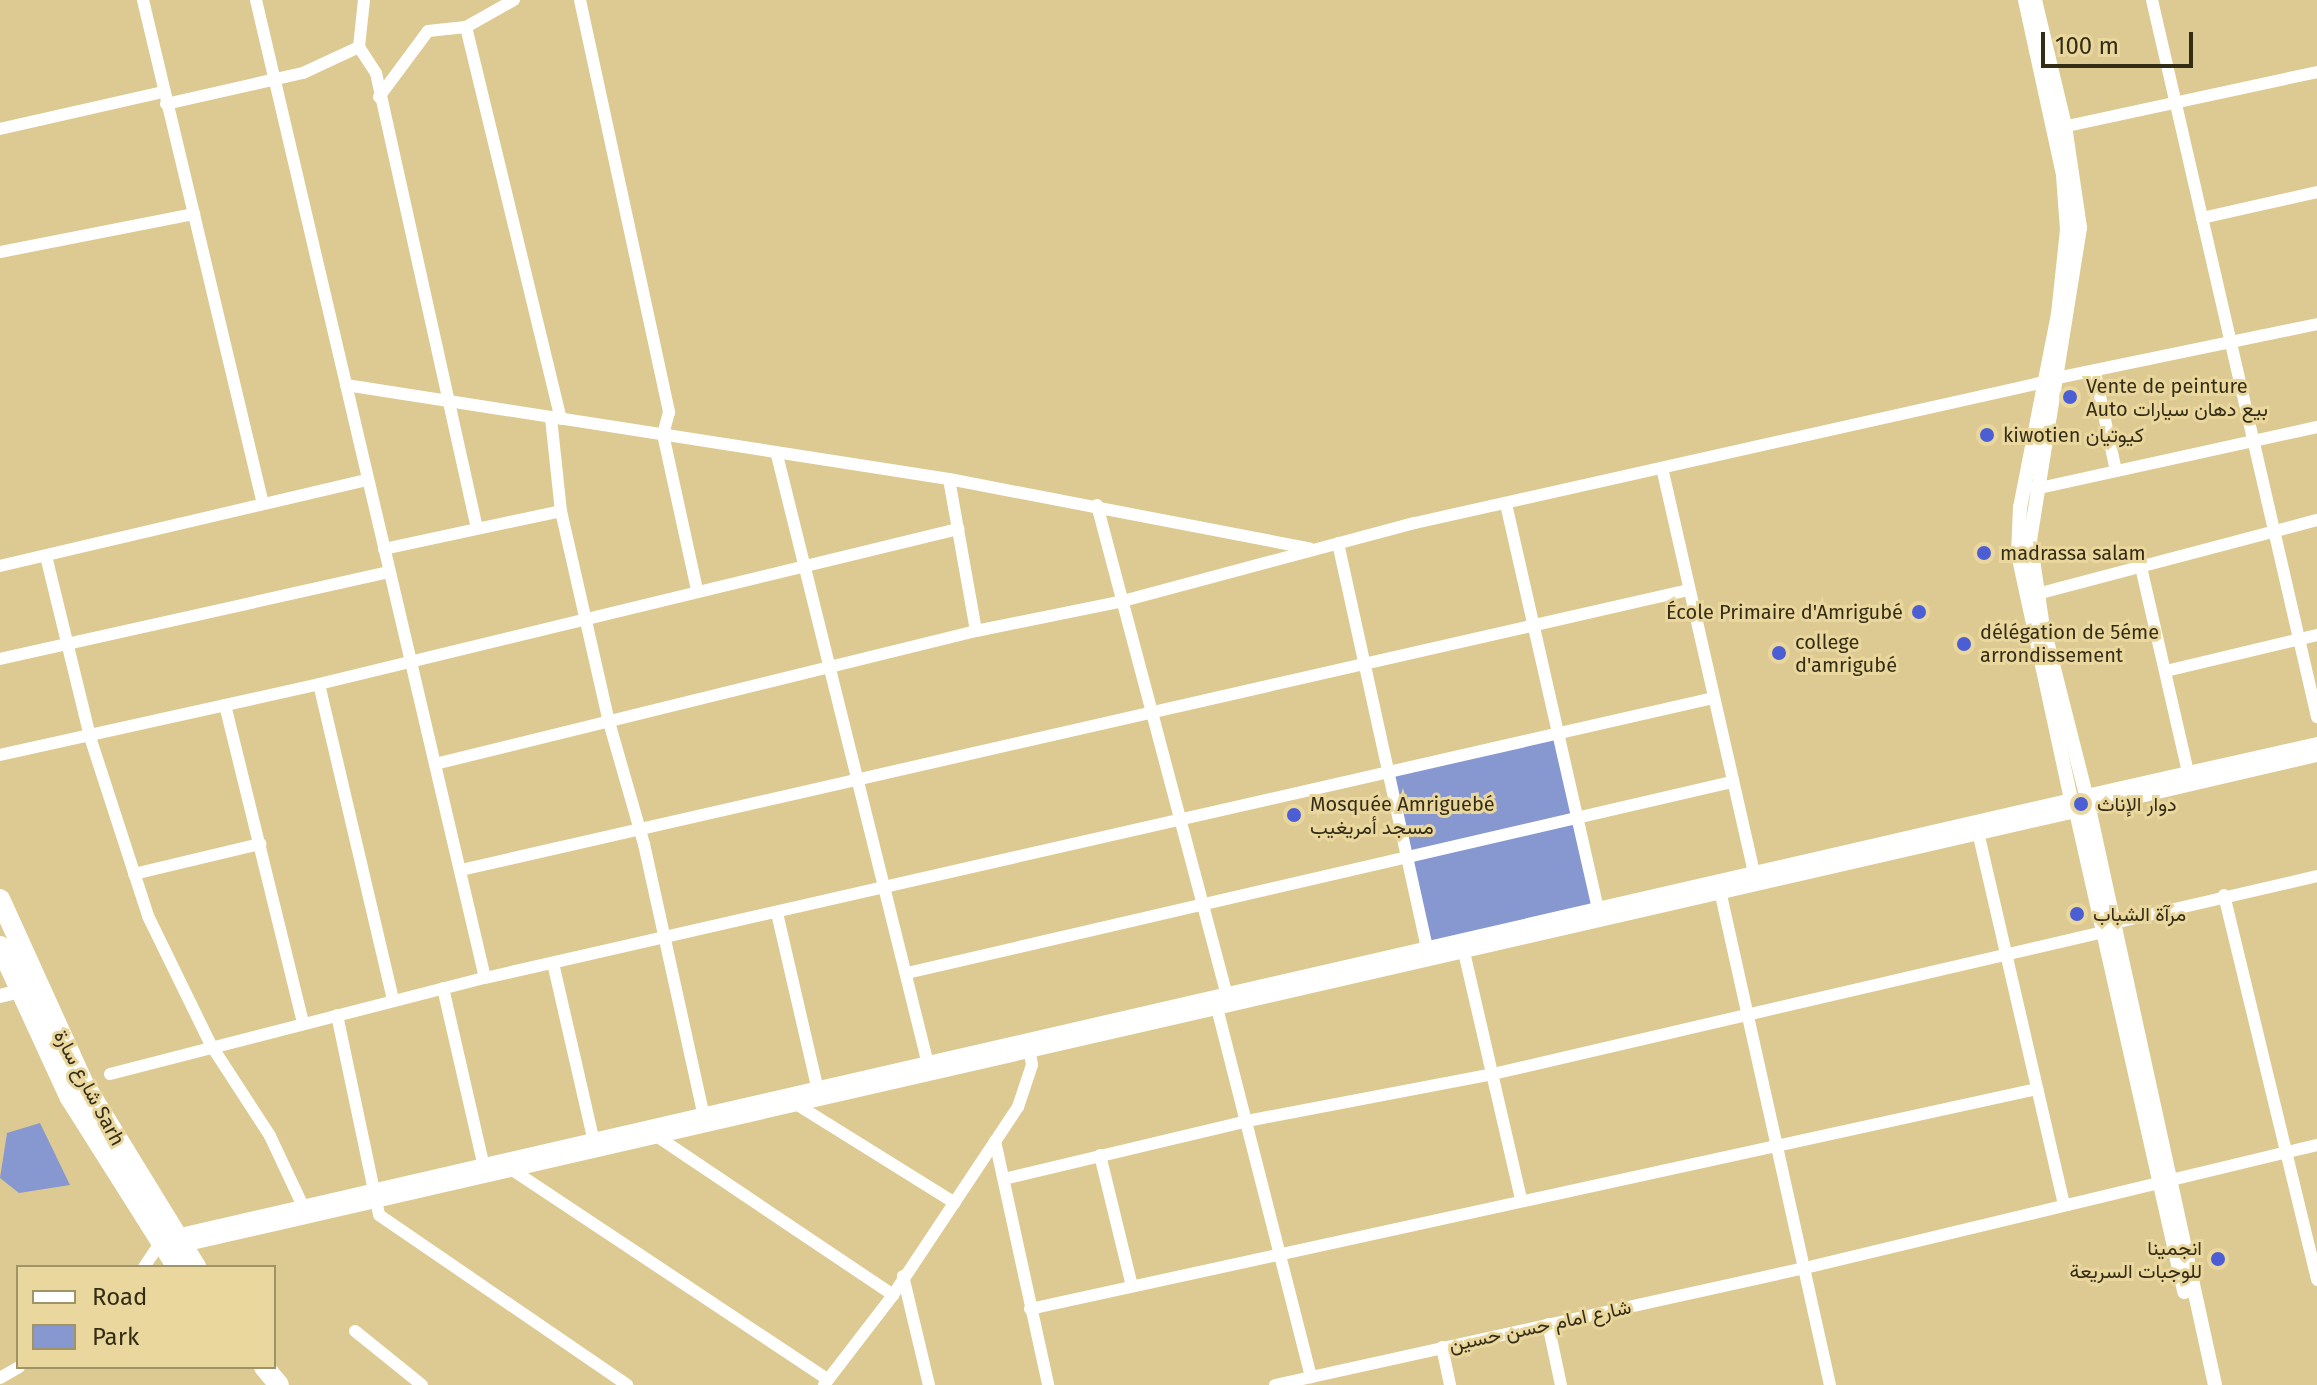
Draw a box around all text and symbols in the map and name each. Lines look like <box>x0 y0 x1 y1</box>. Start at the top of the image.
scale bar <box>2045 16 2197 66</box>
text: 100 m <box>2055 32 2119 60</box>
place label: Vente de peinture Auto بيع دهان سيارات <box>2086 374 2268 421</box>
marker: Vente de peinture Auto بيع دهان سيارات <box>2061 388 2079 406</box>
place label: kiwotien كيوتيان <box>2003 423 2144 447</box>
marker: kiwotien كيوتيان <box>1978 426 1996 444</box>
place label: madrassa salam <box>2000 541 2146 565</box>
marker: madrassa salam <box>1975 544 1993 562</box>
place label: École Primaire d'Amrigubé <box>1666 600 1903 624</box>
marker: École Primaire d'Amrigubé <box>1910 603 1928 621</box>
place label: délégation de 5éme arrondissement <box>1980 620 2159 667</box>
place label: college d'amrigubé <box>1795 630 1897 677</box>
marker: délégation de 5éme arrondissement <box>1955 635 1973 653</box>
marker: college d'amrigubé <box>1770 644 1788 662</box>
place label: Mosquée Amriguebé مسجد أمريغيب <box>1310 792 1495 839</box>
place label: دوار الإناث <box>2097 792 2177 816</box>
marker: دوار الإناث <box>2072 795 2090 813</box>
marker: Mosquée Amriguebé مسجد أمريغيب <box>1285 806 1303 824</box>
place label: مرآة الشباب <box>2093 902 2186 926</box>
marker: مرآة الشباب <box>2068 905 2086 923</box>
street label: شارع سارة Sarh <box>48 1026 130 1150</box>
place label: انجمينا للوجبات السريعة <box>2070 1236 2202 1283</box>
marker: انجمينا للوجبات السريعة <box>2209 1250 2227 1268</box>
legend <box>16 1265 276 1369</box>
text: Road <box>92 1283 147 1311</box>
street label: شارع امام حسن حسين <box>1447 1295 1633 1357</box>
text: Park <box>92 1323 139 1351</box>

